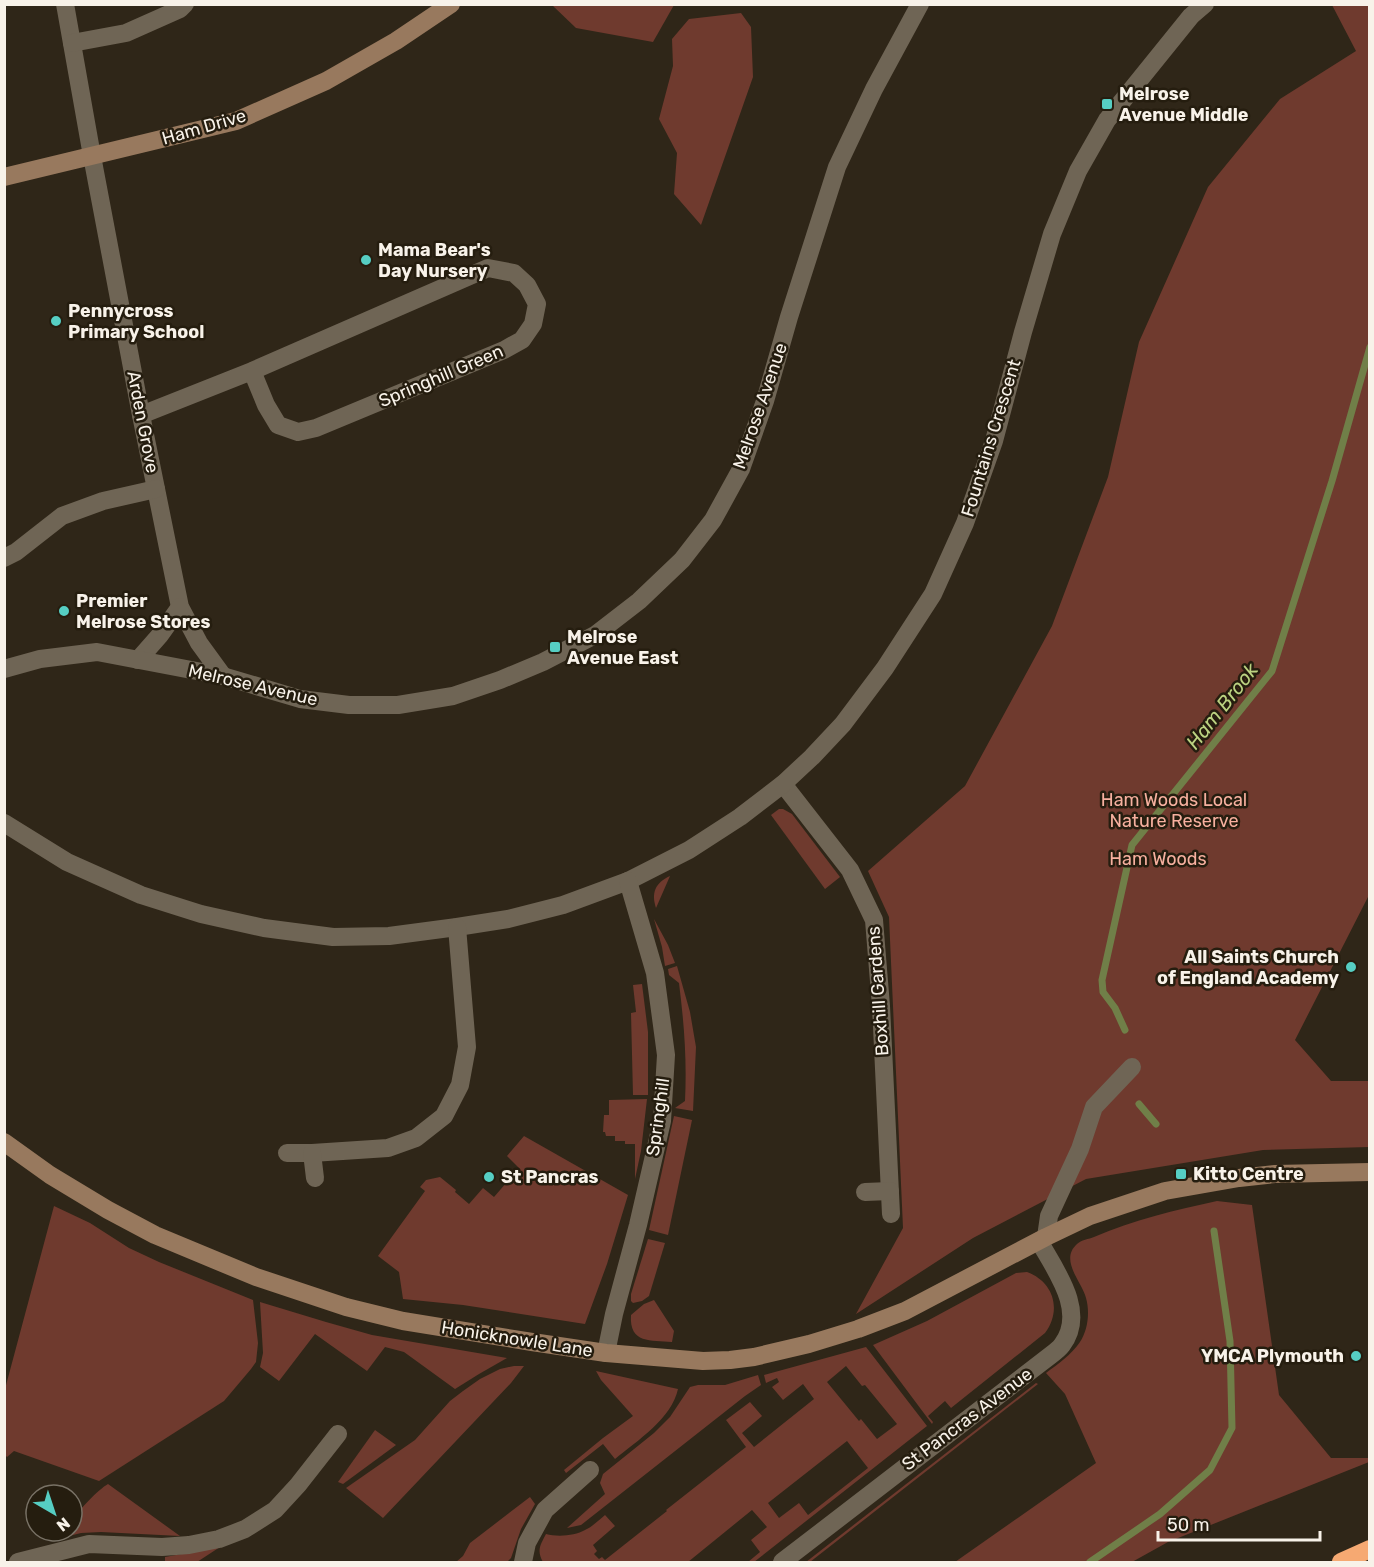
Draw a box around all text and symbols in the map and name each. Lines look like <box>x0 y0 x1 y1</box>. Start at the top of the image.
place label: Melrose Avenue Middle <box>1119 83 1249 126</box>
marker: Melrose Avenue Middle <box>1100 97 1114 111</box>
street label: Ham Drive <box>159 105 249 149</box>
place label: Mama Bear's Day Nursery <box>378 239 491 282</box>
marker: Mama Bear's Day Nursery <box>359 253 373 267</box>
place label: Pennycross Primary School <box>68 300 204 343</box>
marker: Pennycross Primary School <box>49 314 63 328</box>
street label: Springhill Green <box>375 340 507 412</box>
street label: Melrose Avenue <box>728 340 792 472</box>
street label: Fountains Crescent <box>957 356 1025 520</box>
street label: Arden Grove <box>122 369 164 475</box>
place label: Premier Melrose Stores <box>76 590 210 633</box>
marker: Premier Melrose Stores <box>57 604 71 618</box>
place label: Melrose Avenue East <box>567 626 678 669</box>
marker: Melrose Avenue East <box>548 640 562 654</box>
water label: Ham Brook <box>1181 658 1264 754</box>
street label: Melrose Avenue <box>186 659 320 711</box>
park label: Ham Woods Local Nature Reserve <box>1101 789 1247 832</box>
park label: Ham Woods <box>1109 848 1207 870</box>
street label: Boxhill Gardens <box>862 925 894 1057</box>
place label: All Saints Church of England Academy <box>1157 946 1339 989</box>
marker: All Saints Church of England Academy <box>1344 960 1358 974</box>
street label: Springhill <box>642 1076 674 1158</box>
place label: Kitto Centre <box>1193 1163 1304 1185</box>
place label: St Pancras <box>501 1166 599 1188</box>
marker: Kitto Centre <box>1174 1167 1188 1181</box>
marker: St Pancras <box>482 1170 496 1184</box>
street label: Honicknowle Lane <box>440 1316 594 1362</box>
place label: YMCA Plymouth <box>1201 1345 1344 1367</box>
marker: YMCA Plymouth <box>1349 1349 1363 1363</box>
street label: St Pancras Avenue <box>897 1363 1037 1475</box>
north arrow <box>24 1483 84 1543</box>
scale bar <box>1158 1504 1320 1542</box>
text: N <box>53 1513 74 1535</box>
text: 50 m <box>1167 1514 1210 1536</box>

